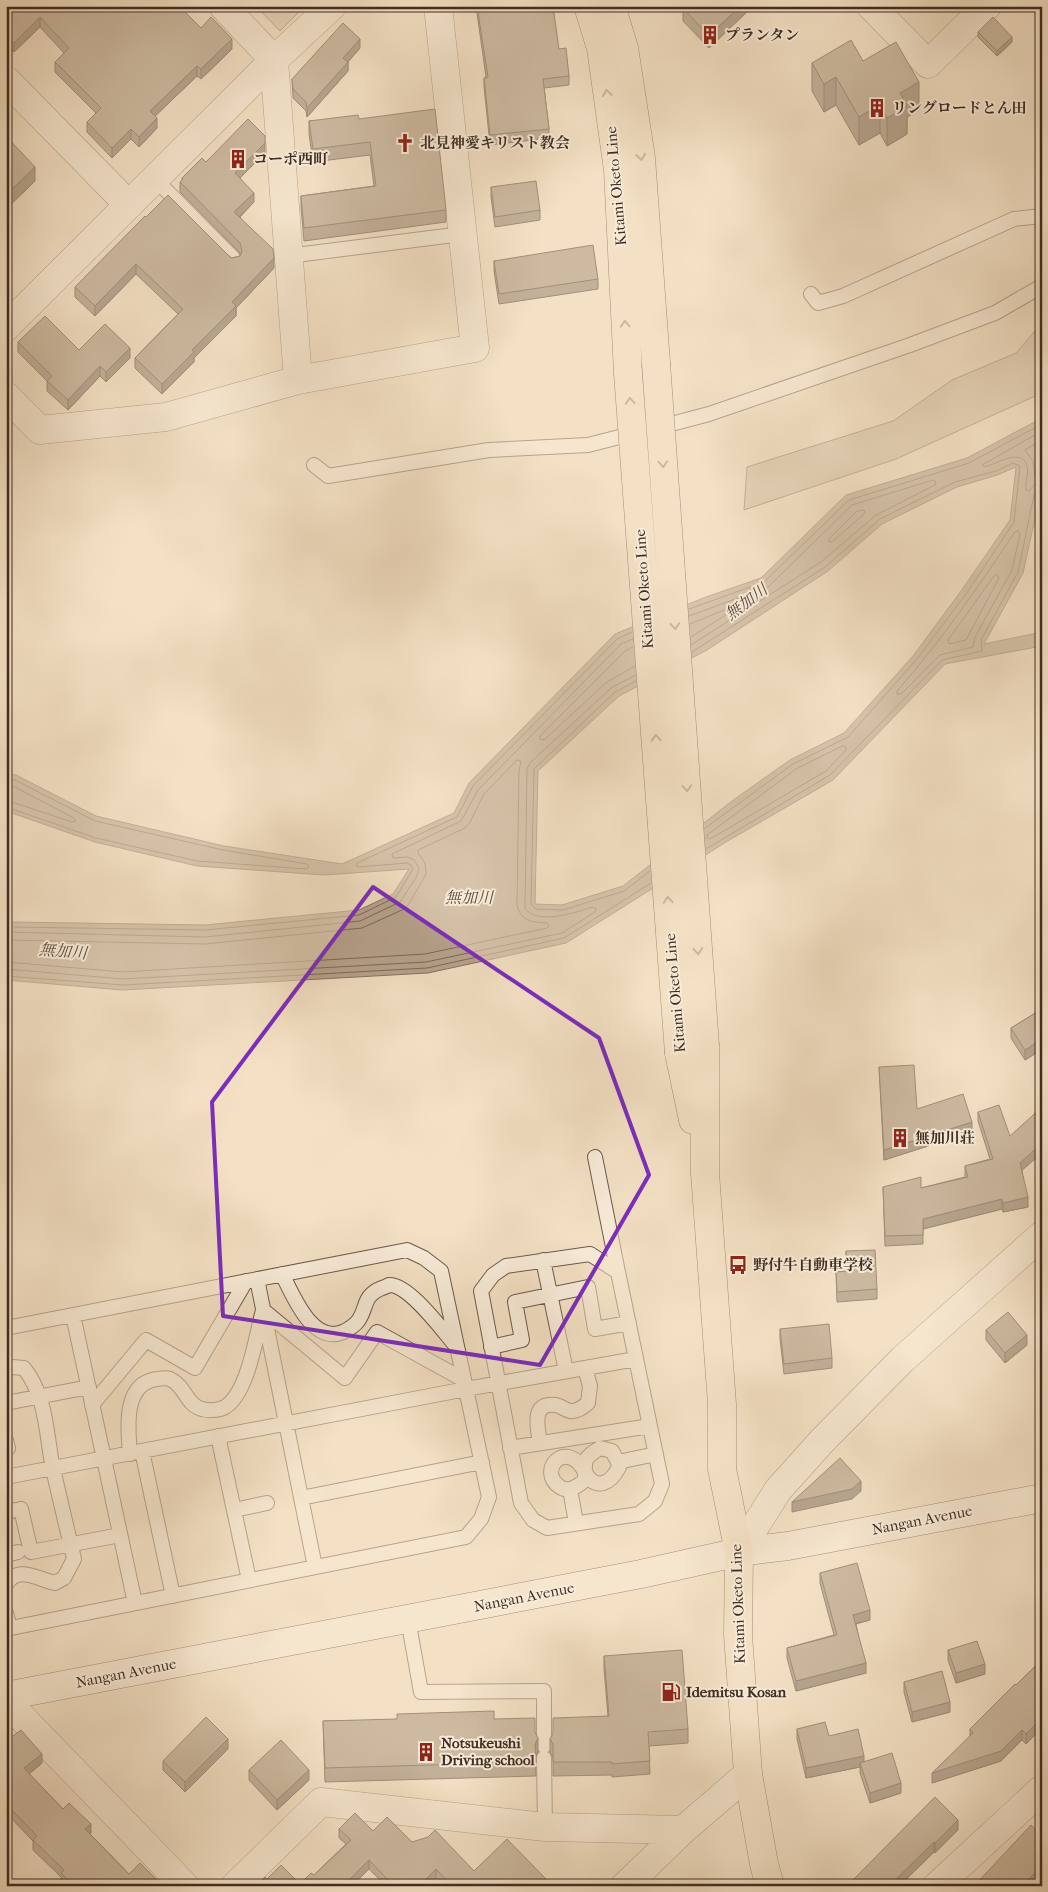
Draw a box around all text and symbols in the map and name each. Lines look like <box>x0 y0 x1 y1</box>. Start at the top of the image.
building icon: プランタン <box>699 24 721 46</box>
place label: プランタン <box>725 26 799 44</box>
one-way arrow <box>602 88 613 96</box>
building icon: リングロードとん田 <box>866 97 888 119</box>
place label: リングロードとん田 <box>892 99 1027 117</box>
street label: Kitami Oketo Line <box>602 125 630 247</box>
church icon: 北見神愛キリスト教会 <box>394 132 416 154</box>
place label: 北見神愛キリスト教会 <box>420 134 570 152</box>
building icon: コーポ西町 <box>227 148 249 170</box>
place label: コーポ西町 <box>253 150 328 168</box>
one-way arrow <box>635 153 645 161</box>
one-way arrow <box>620 320 631 328</box>
one-way arrow <box>625 397 636 405</box>
one-way arrow <box>657 461 668 469</box>
street label: Kitami Oketo Line <box>631 528 657 650</box>
water label: 無加川 <box>721 579 772 624</box>
one-way arrow <box>669 623 680 631</box>
one-way arrow <box>650 733 661 741</box>
one-way arrow <box>681 785 692 793</box>
water label: 無加川 <box>445 888 495 907</box>
one-way arrow <box>662 895 673 903</box>
street label: Kitami Oketo Line <box>661 932 689 1054</box>
water label: 無加川 <box>38 939 90 963</box>
one-way arrow <box>693 947 704 955</box>
building icon: 無加川荘 <box>889 1127 911 1149</box>
place label: 無加川荘 <box>915 1129 975 1147</box>
bus stop icon: 野付牛自動車学校 <box>727 1254 749 1276</box>
place label: 野付牛自動車学校 <box>753 1256 873 1274</box>
street label: Nangan Avenue <box>870 1501 974 1539</box>
street label: Kitami Oketo Line <box>727 1543 749 1664</box>
street label: Nangan Avenue <box>472 1578 576 1616</box>
street label: Nangan Avenue <box>74 1654 178 1692</box>
fuel station icon: Idemitsu Kosan <box>660 1681 682 1703</box>
place label: Idemitsu Kosan <box>686 1683 786 1701</box>
place label: Notsukeushi Driving school <box>441 1734 535 1769</box>
building icon: Notsukeushi Driving school <box>415 1741 437 1763</box>

